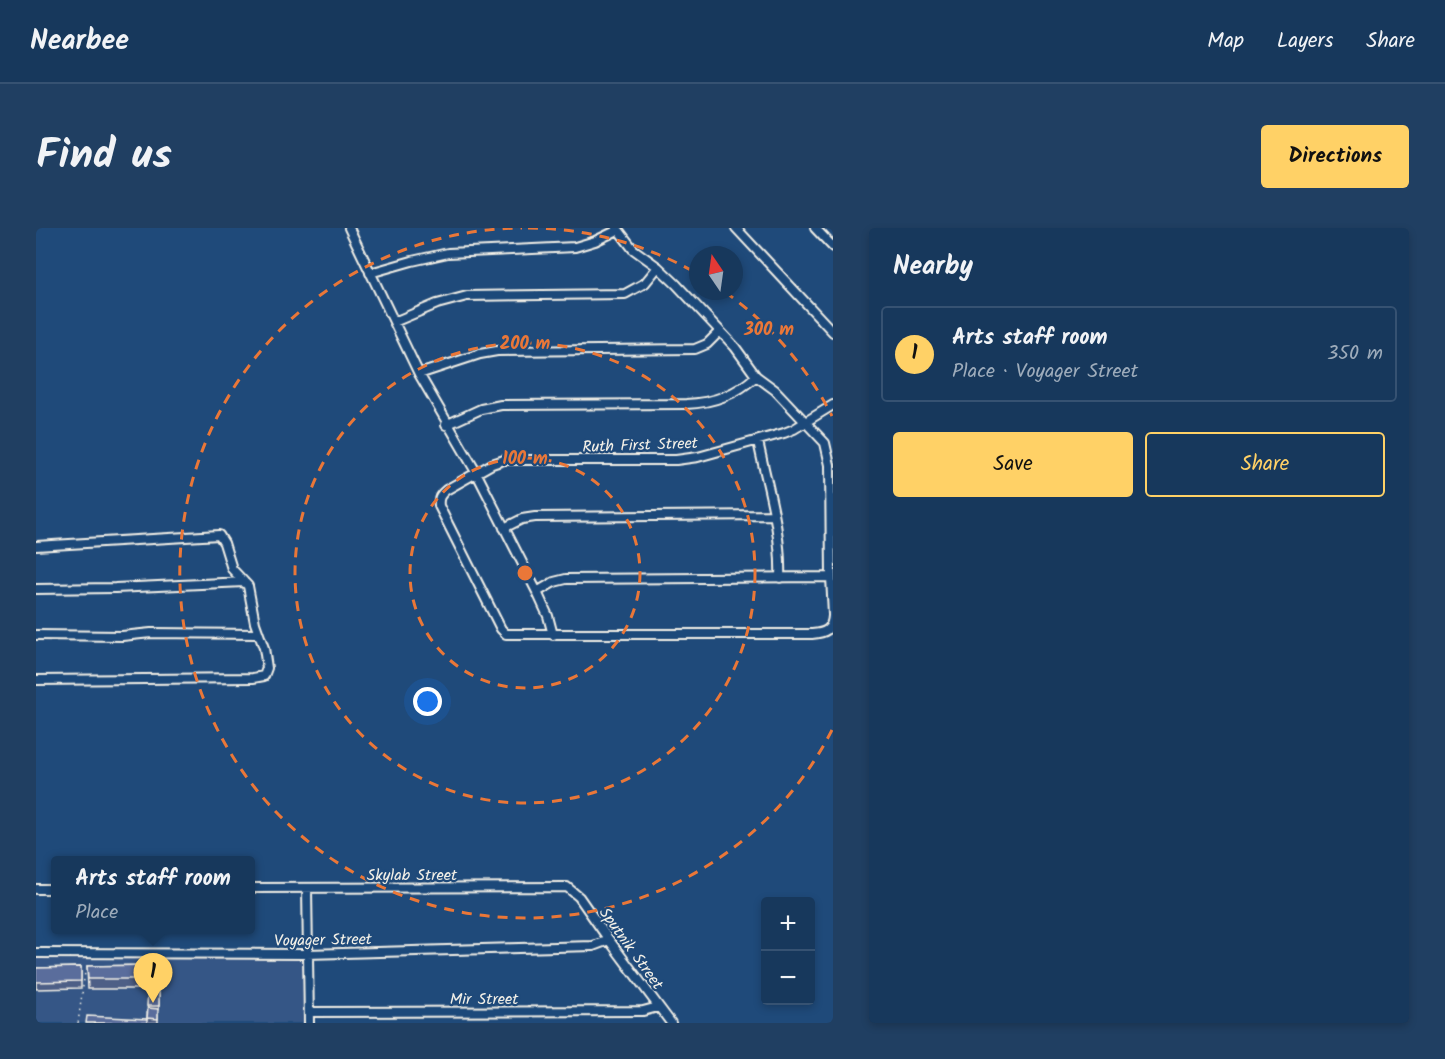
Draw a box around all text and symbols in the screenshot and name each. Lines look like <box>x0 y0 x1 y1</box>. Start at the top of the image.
text: Nearbee <box>30 19 129 64</box>
text: Map <box>1207 25 1244 58</box>
text: Layers <box>1277 25 1333 58</box>
text: Share <box>1366 25 1415 58</box>
text: Find us <box>36 123 172 190</box>
button: Directions <box>1261 125 1409 188</box>
north arrow <box>689 246 743 300</box>
text: Nearby <box>893 246 973 288</box>
text: 300 m <box>743 316 794 345</box>
text: Arts staff room <box>952 321 1108 356</box>
text: 200 m <box>500 330 551 359</box>
text: 1 <box>911 338 918 370</box>
text: 350 m <box>1327 338 1383 370</box>
text: Place · Voyager Street <box>952 356 1138 388</box>
street label: Ruth First Street <box>582 431 699 460</box>
button: Save <box>893 432 1133 497</box>
button: Share <box>1145 432 1385 497</box>
text: 100 m <box>502 445 548 474</box>
centre of rings <box>515 563 535 583</box>
your location <box>413 687 442 716</box>
popup <box>51 856 255 934</box>
text: Arts staff room <box>75 862 231 897</box>
street label: Skylab Street <box>367 863 458 888</box>
text: Place <box>75 897 118 929</box>
map controls <box>761 897 815 1005</box>
button: + <box>761 897 815 951</box>
street label: Sputnik Street <box>592 902 670 996</box>
street label: Voyager Street <box>274 927 373 954</box>
button: − <box>761 951 815 1005</box>
pin: 1 <box>134 954 172 1003</box>
street label: Mir Street <box>450 987 519 1012</box>

